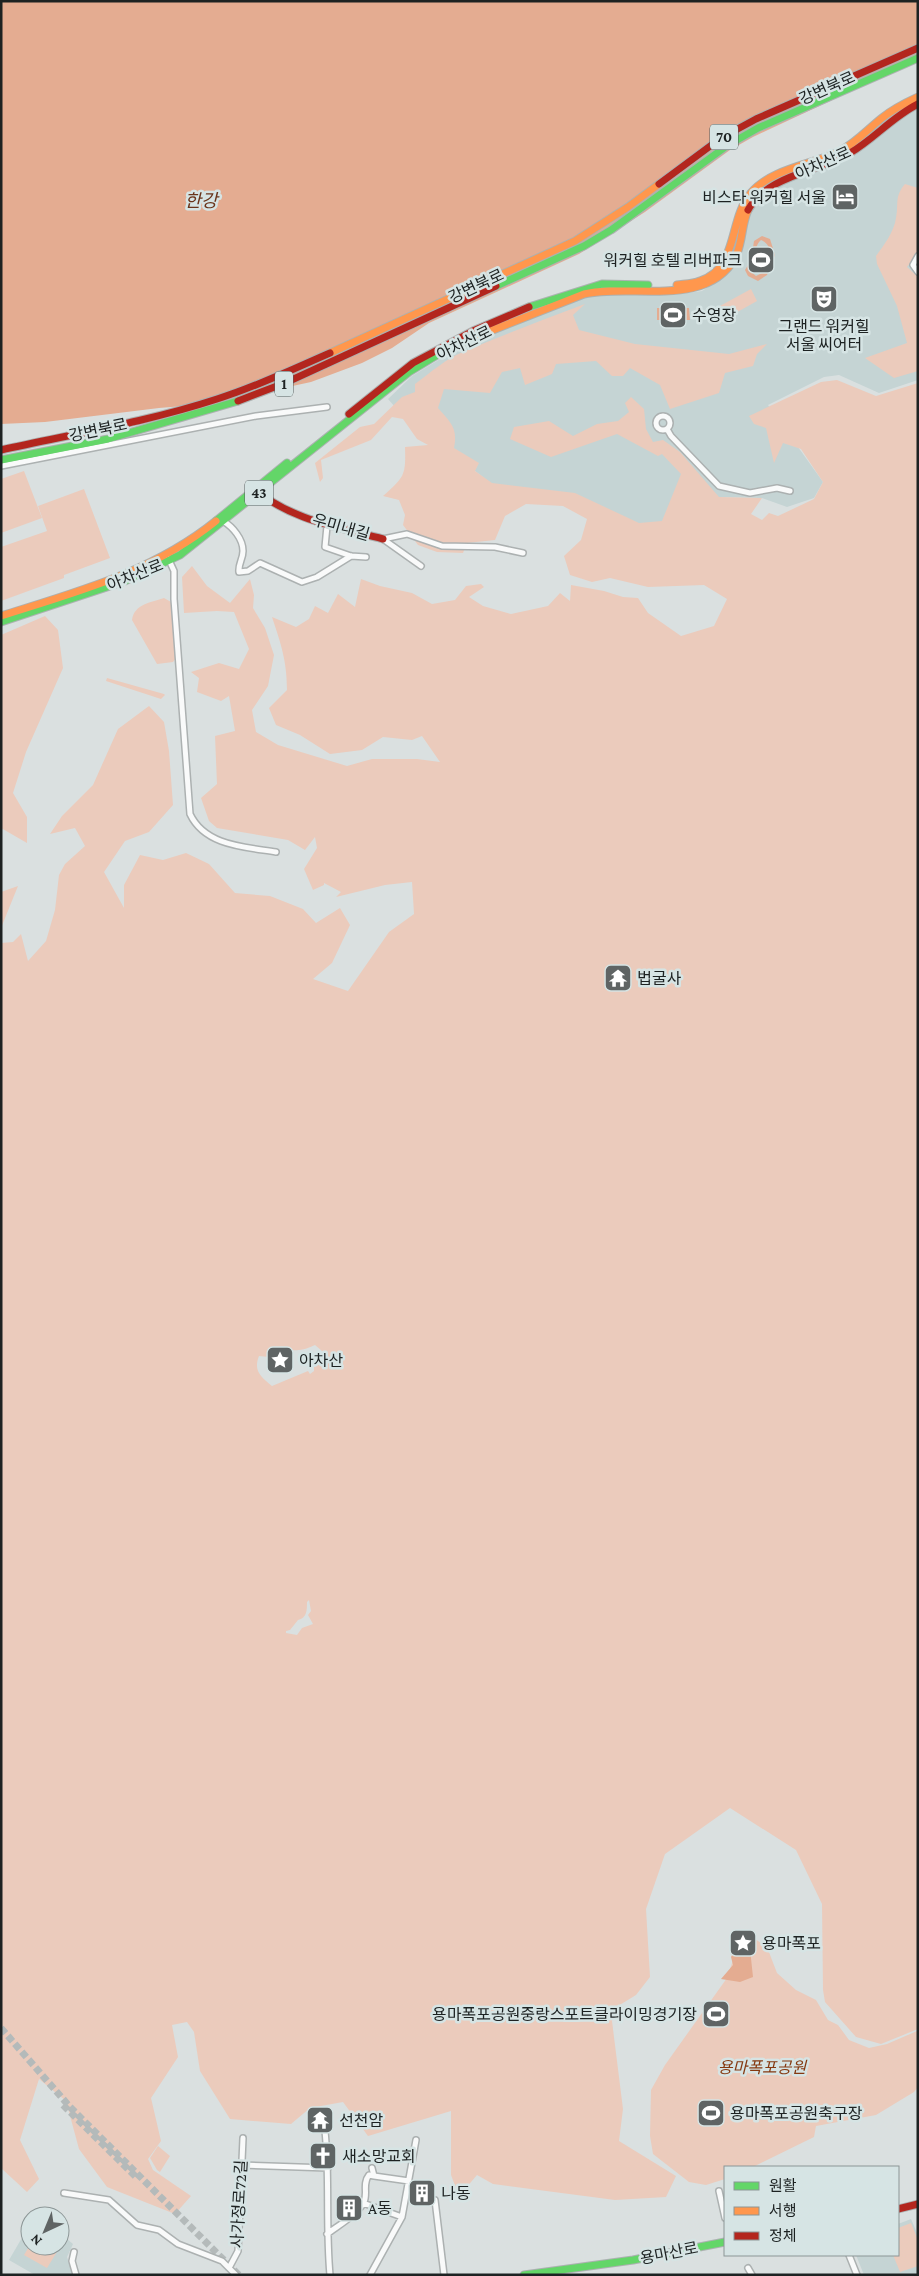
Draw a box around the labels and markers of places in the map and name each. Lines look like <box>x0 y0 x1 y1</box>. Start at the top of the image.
hotel icon: 비스타 워커힐 서울 <box>830 182 860 212</box>
place label: 비스타 워커힐 서울 <box>702 189 826 206</box>
sports icon: 워커힐 호텔 리버파크 <box>746 245 776 275</box>
place label: 워커힐 호텔 리버파크 <box>604 252 742 269</box>
theatre icon: 그랜드 워커힐 서울 씨어터 <box>809 284 839 314</box>
sports icon: 수영장 <box>658 300 688 330</box>
place label: 수영장 <box>692 307 736 324</box>
place label: 그랜드 워커힐 서울 씨어터 <box>778 318 870 353</box>
temple icon: 법굴사 <box>603 963 633 993</box>
place label: 법굴사 <box>637 970 681 987</box>
place icon: 아차산 <box>265 1345 295 1375</box>
place label: 아차산 <box>299 1352 343 1369</box>
place icon: 용마폭포 <box>728 1928 758 1958</box>
place label: 용마폭포 <box>762 1935 821 1952</box>
sports icon: 용마폭포공원중랑스포트클라이밍경기장 <box>701 1999 731 2029</box>
place label: 용마폭포공원중랑스포트클라이밍경기장 <box>432 2006 697 2023</box>
sports icon: 용마폭포공원축구장 <box>696 2098 726 2128</box>
temple icon: 선천암 <box>305 2105 335 2135</box>
place label: 용마폭포공원축구장 <box>730 2105 863 2122</box>
place label: 선천암 <box>339 2112 383 2129</box>
church icon: 새소망교회 <box>308 2141 338 2171</box>
place label: 새소망교회 <box>342 2148 416 2165</box>
building icon: 나동 <box>407 2178 437 2208</box>
place label: 나동 <box>441 2185 471 2202</box>
building icon: A동 <box>334 2193 364 2223</box>
place label: A동 <box>368 2200 392 2217</box>

